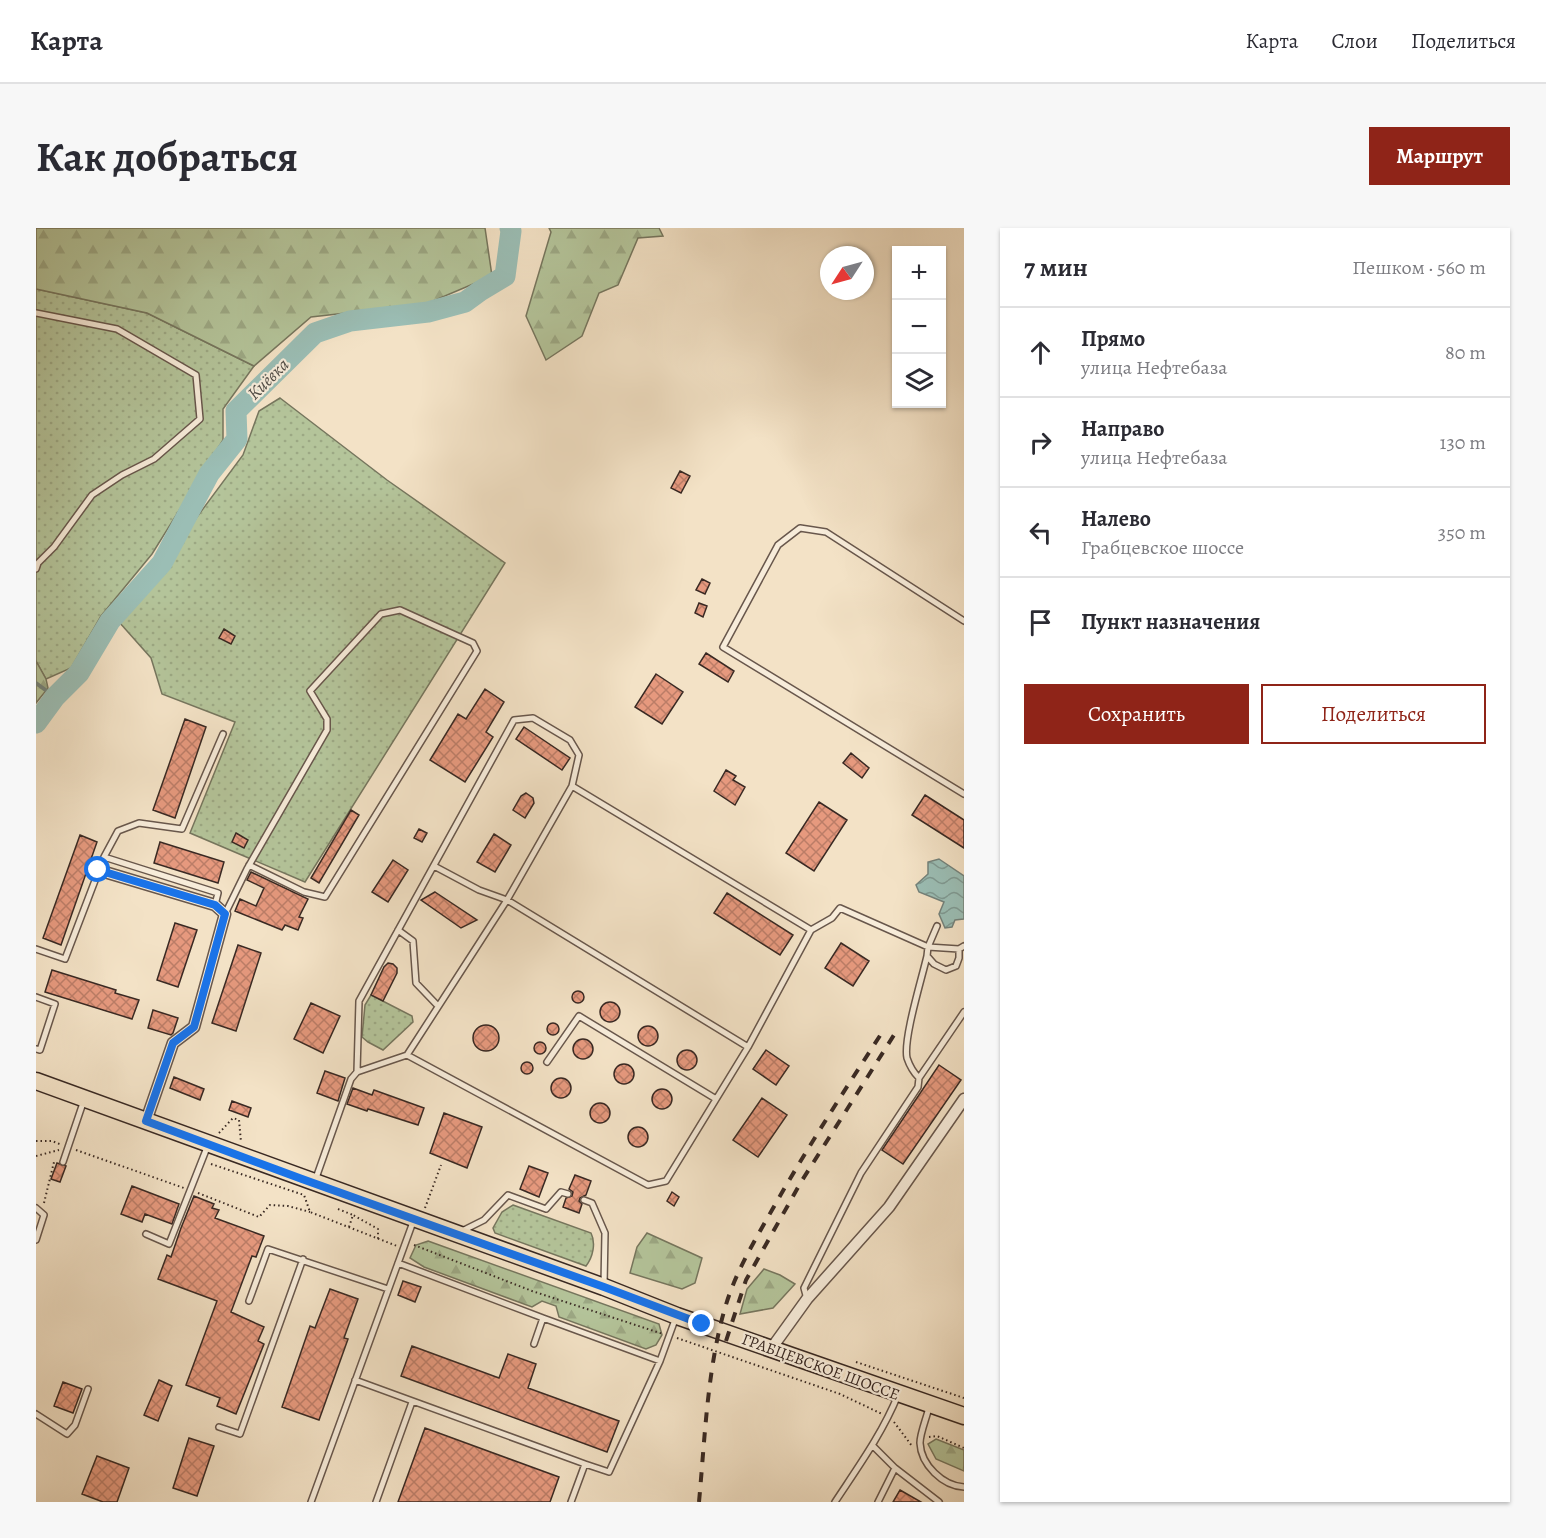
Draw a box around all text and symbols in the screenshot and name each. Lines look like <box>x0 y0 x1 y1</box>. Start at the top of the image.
text: Карта <box>30 22 103 60</box>
text: Карта <box>1245 27 1298 55</box>
text: Слои <box>1331 27 1378 55</box>
text: Поделиться <box>1411 27 1516 55</box>
button: Маршрут <box>1369 127 1510 185</box>
text: Как добраться <box>36 128 298 185</box>
north arrow <box>820 246 874 300</box>
map controls <box>892 246 946 408</box>
button: + <box>892 246 946 300</box>
text: 7 мин <box>1024 250 1088 285</box>
text: Пешком · 560 m <box>1352 254 1486 281</box>
button: − <box>892 300 946 354</box>
text: Прямо <box>1081 324 1145 354</box>
icon: ahead <box>1024 336 1057 369</box>
text: 80 m <box>1445 339 1486 366</box>
water label: Киёвка <box>242 353 294 405</box>
button: layers <box>892 354 946 408</box>
text: улица Нефтебаза <box>1081 354 1228 381</box>
text: Направо <box>1081 414 1164 444</box>
icon: right <box>1024 426 1057 459</box>
text: 130 m <box>1440 429 1486 456</box>
text: улица Нефтебаза <box>1081 444 1228 471</box>
text: Налево <box>1081 504 1151 534</box>
icon: left <box>1024 516 1057 549</box>
text: 350 m <box>1438 519 1486 546</box>
text: Грабцевское шоссе <box>1081 534 1244 561</box>
icon: arrive <box>1024 606 1057 639</box>
text: Пункт назначения <box>1081 607 1260 637</box>
button: Сохранить <box>1024 684 1249 744</box>
button: Поделиться <box>1261 684 1486 744</box>
route start <box>84 856 110 882</box>
route end <box>688 1310 714 1336</box>
street label: ГРАБЦЕВСКОЕ ШОССЕ <box>739 1328 903 1406</box>

